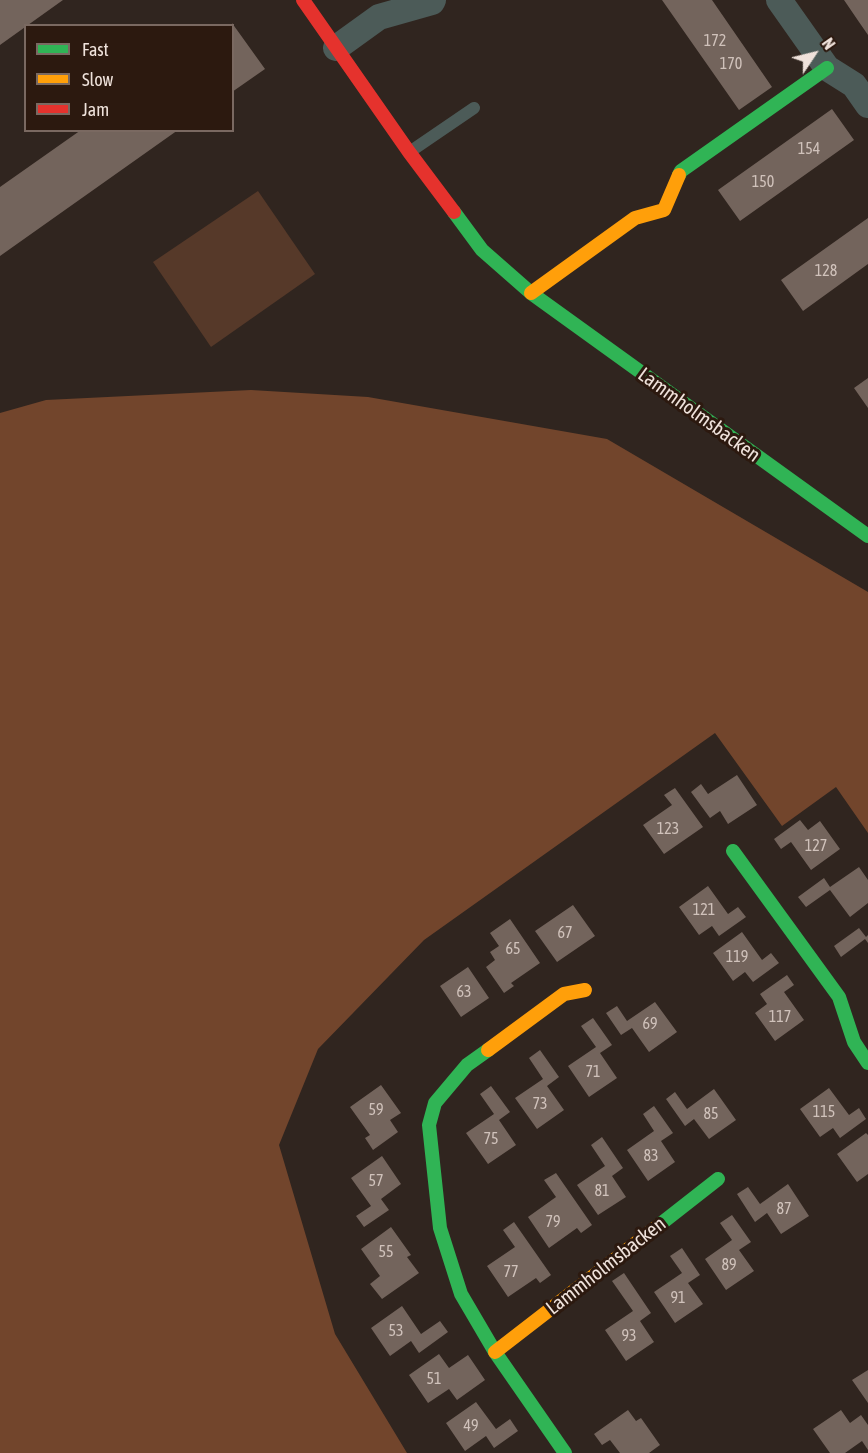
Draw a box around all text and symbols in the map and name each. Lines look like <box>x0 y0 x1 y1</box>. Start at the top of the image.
legend <box>24 24 234 132</box>
north arrow <box>784 24 844 84</box>
house number: 172 <box>704 31 726 51</box>
text: N <box>819 35 839 53</box>
text: Fast <box>82 39 109 60</box>
house number: 170 <box>720 54 742 74</box>
text: Slow <box>82 69 113 90</box>
text: Jam <box>82 99 109 120</box>
house number: 154 <box>798 139 820 159</box>
house number: 150 <box>752 172 774 192</box>
house number: 128 <box>815 261 837 281</box>
street label: Lammholmsbacken <box>633 363 765 467</box>
house number: 123 <box>657 819 679 839</box>
house number: 127 <box>805 836 827 856</box>
house number: 121 <box>693 900 715 920</box>
house number: 67 <box>557 923 573 943</box>
house number: 65 <box>505 939 521 959</box>
house number: 119 <box>726 947 748 967</box>
house number: 63 <box>456 982 472 1002</box>
house number: 117 <box>769 1007 791 1027</box>
house number: 69 <box>642 1014 658 1034</box>
house number: 71 <box>585 1062 601 1082</box>
house number: 73 <box>532 1094 548 1114</box>
house number: 59 <box>368 1100 384 1120</box>
house number: 115 <box>813 1102 835 1122</box>
house number: 85 <box>703 1104 719 1124</box>
house number: 75 <box>483 1129 499 1149</box>
house number: 83 <box>643 1146 659 1166</box>
house number: 57 <box>368 1171 384 1191</box>
house number: 81 <box>594 1181 610 1201</box>
house number: 87 <box>776 1199 792 1219</box>
street label: Lammholmsbacken <box>541 1212 671 1320</box>
house number: 79 <box>545 1212 561 1232</box>
house number: 55 <box>378 1242 394 1262</box>
house number: 89 <box>721 1255 737 1275</box>
house number: 77 <box>503 1262 519 1282</box>
house number: 91 <box>670 1288 686 1308</box>
house number: 53 <box>388 1321 404 1341</box>
house number: 93 <box>621 1326 637 1346</box>
house number: 51 <box>426 1369 442 1389</box>
house number: 49 <box>463 1416 479 1436</box>

